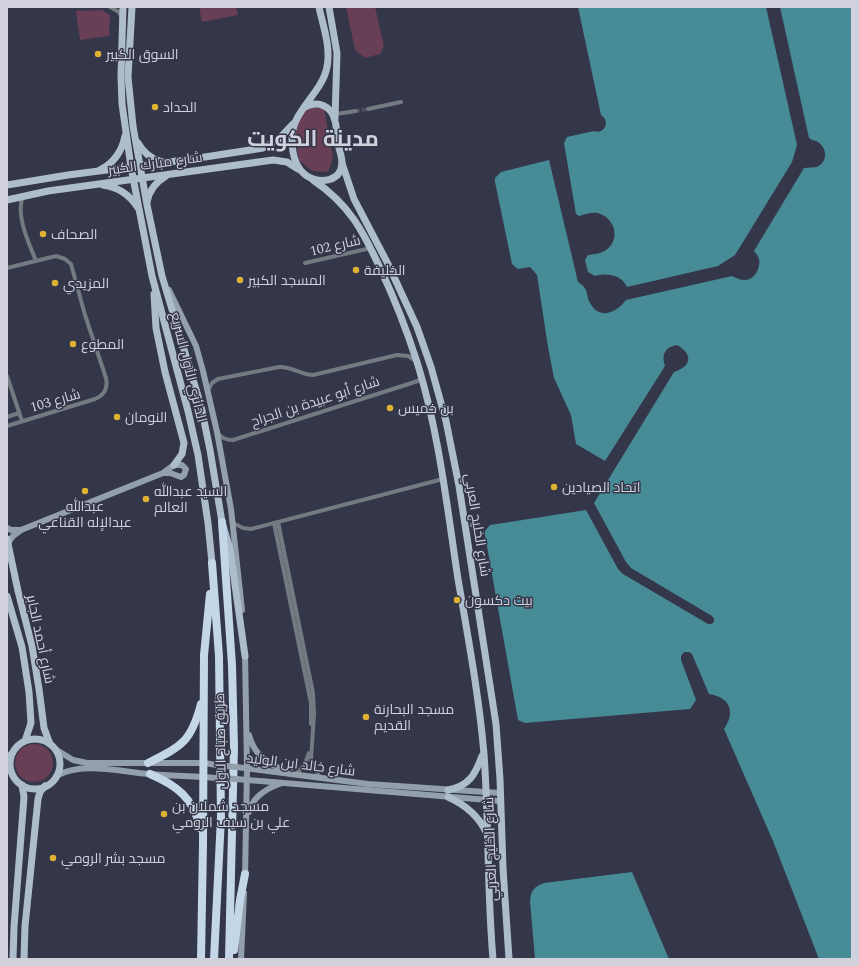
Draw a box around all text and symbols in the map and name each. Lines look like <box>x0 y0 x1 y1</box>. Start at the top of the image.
place label: السوق الكبير <box>105 44 179 65</box>
marker: السوق الكبير <box>93 49 103 59</box>
place label: الحداد <box>163 97 197 118</box>
marker: الحداد <box>150 102 160 112</box>
district label: مدينة الكويت <box>247 123 379 156</box>
street label: شارع مبارك الكبير <box>105 146 204 181</box>
place label: الصحاف <box>51 224 98 245</box>
marker: الصحاف <box>38 229 48 239</box>
street label: شارع 102 <box>308 229 363 262</box>
place label: الخليفة <box>364 260 406 281</box>
marker: الخليفة <box>351 265 361 275</box>
place label: المسجد الكبير <box>247 270 326 291</box>
place label: المزيدي <box>63 273 109 295</box>
marker: المسجد الكبير <box>235 275 245 285</box>
marker: المزيدي <box>50 278 60 288</box>
street label: الدائري الأول السريع <box>164 310 212 425</box>
place label: المطوع <box>81 334 124 355</box>
marker: المطوع <box>68 339 78 349</box>
street label: شارع أبو عبيدة بن الجراح <box>248 371 382 432</box>
street label: شارع 103 <box>27 383 83 418</box>
place label: بن خميس <box>398 398 454 419</box>
marker: بن خميس <box>385 403 395 413</box>
place label: النومان <box>125 407 167 428</box>
marker: النومان <box>112 412 122 422</box>
street label: شارع الخليج العربي <box>458 472 496 578</box>
place label: اتحاد الصيادين <box>562 477 640 498</box>
place label: السيد عبدالله العالم <box>154 481 227 518</box>
marker: اتحاد الصيادين <box>549 482 559 492</box>
marker: عبدالله عبدالإله القناعي <box>80 486 90 496</box>
marker: السيد عبدالله العالم <box>141 494 151 504</box>
place label: عبدالله عبدالإله القناعي <box>38 496 132 534</box>
place label: بيت دكسون <box>465 590 533 611</box>
street label: شارع أحمد الجابر <box>21 592 60 686</box>
marker: بيت دكسون <box>452 595 462 605</box>
street label: طريق صباح الاول <box>209 693 232 789</box>
place label: مسجد البحارنة القديم <box>374 699 454 736</box>
marker: مسجد البحارنة القديم <box>361 712 371 722</box>
street label: شارع خالد ابن الوليد <box>245 747 356 782</box>
place label: مسجد شملان بن علي بن سيف الرومي <box>172 796 290 834</box>
street label: شارع الخليج العربي <box>478 797 504 901</box>
marker: مسجد شملان بن علي بن سيف الرومي <box>159 809 169 819</box>
place label: مسجد بشر الرومي <box>61 848 166 870</box>
marker: مسجد بشر الرومي <box>48 853 58 863</box>

